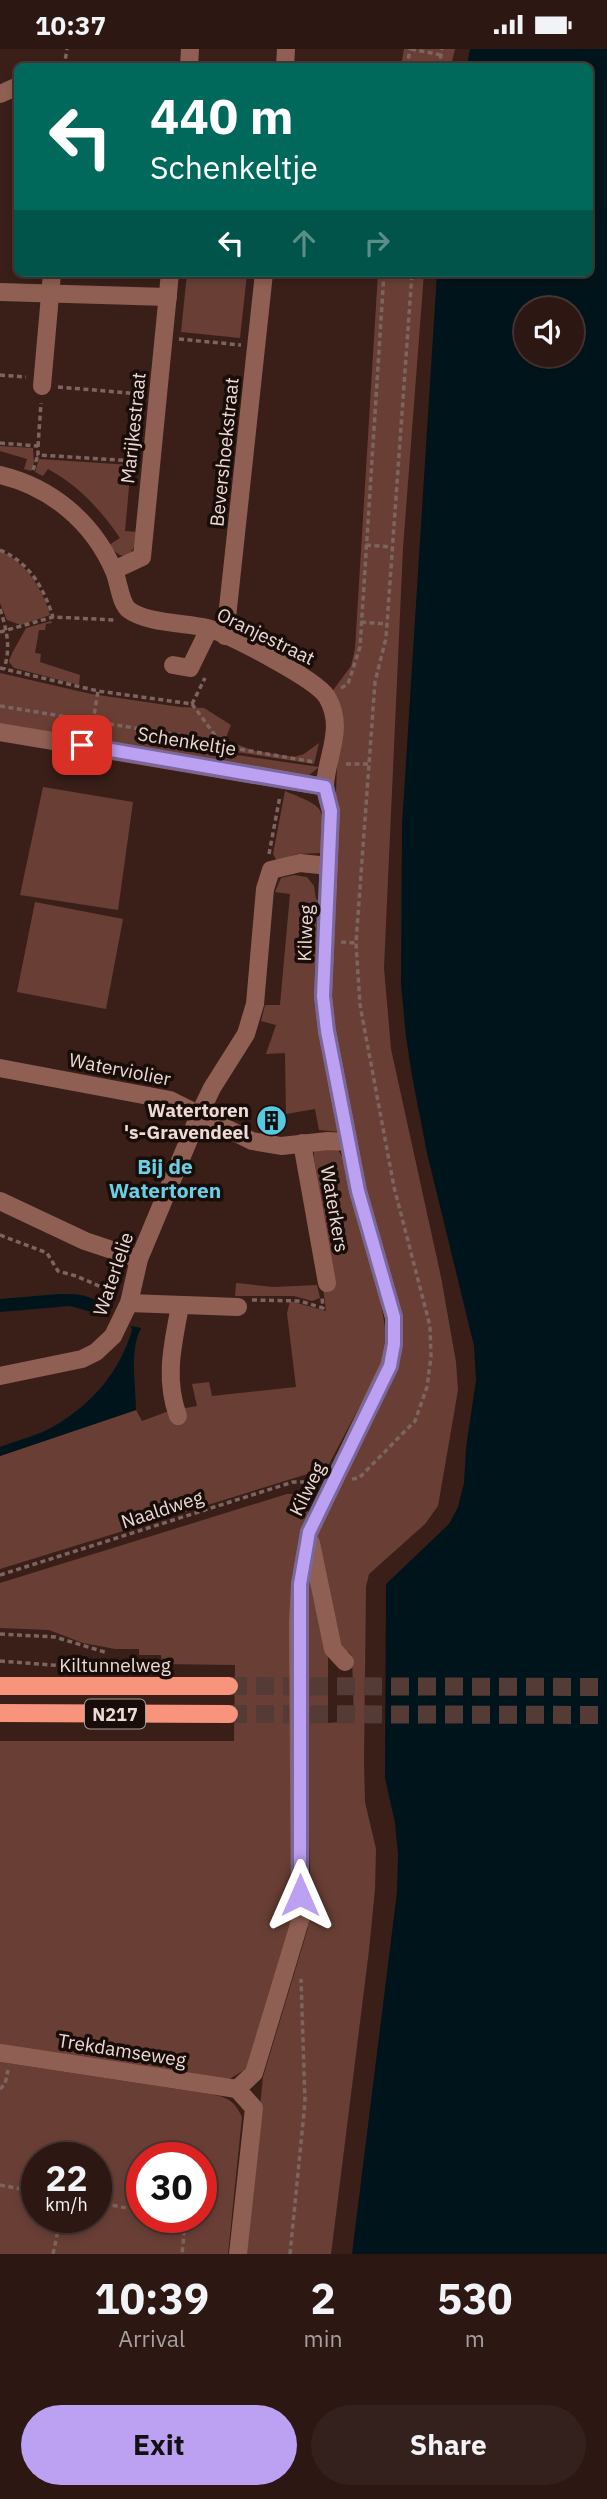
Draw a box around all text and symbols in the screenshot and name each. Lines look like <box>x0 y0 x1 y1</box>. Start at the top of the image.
text: 10:37 <box>35 8 106 42</box>
text: 440 m <box>150 84 294 147</box>
icon: left <box>35 91 126 182</box>
text: Schenkeltje <box>150 146 318 188</box>
icon: left <box>212 224 250 262</box>
icon: ahead <box>285 224 323 262</box>
icon: right <box>358 224 396 262</box>
map controls <box>514 297 584 367</box>
button: sound <box>514 297 584 367</box>
street label: Marijkestraat <box>115 371 151 485</box>
street label: Bevershoekstraat <box>204 376 244 528</box>
street label: Oranjestraat <box>213 602 319 670</box>
pin <box>52 715 112 775</box>
street label: Schenkeltje <box>136 721 238 761</box>
icon: arrive <box>63 726 101 764</box>
street label: Kilweg <box>292 904 318 962</box>
street label: Waterviolier <box>67 1047 173 1091</box>
place label: Watertoren 's-Gravendeel <box>124 1098 249 1144</box>
building icon: Watertoren 's-Gravendeel <box>255 1104 289 1138</box>
district label: Bij de Watertoren <box>109 1152 221 1204</box>
street label: Waterkers <box>316 1164 354 1254</box>
street label: Waterlelie <box>88 1229 138 1319</box>
street label: Kilweg <box>284 1458 330 1520</box>
street label: Naaldweg <box>118 1484 206 1534</box>
street label: Kiltunnelweg <box>59 1653 171 1677</box>
road number: N217 <box>85 1699 145 1729</box>
position arrow <box>263 1858 337 1932</box>
street label: Trekdamseweg <box>56 2028 188 2072</box>
speed limit sign: 30 <box>126 2142 217 2233</box>
text: 22 <box>45 2155 88 2201</box>
text: km/h <box>45 2193 88 2216</box>
text: 10:39 <box>94 2271 209 2326</box>
text: 2 <box>310 2271 336 2326</box>
text: 530 <box>437 2271 513 2326</box>
text: Arrival <box>118 2323 185 2353</box>
text: min <box>304 2323 342 2353</box>
text: m <box>465 2323 485 2353</box>
button: Exit <box>21 2405 297 2485</box>
button: Share <box>311 2405 586 2485</box>

